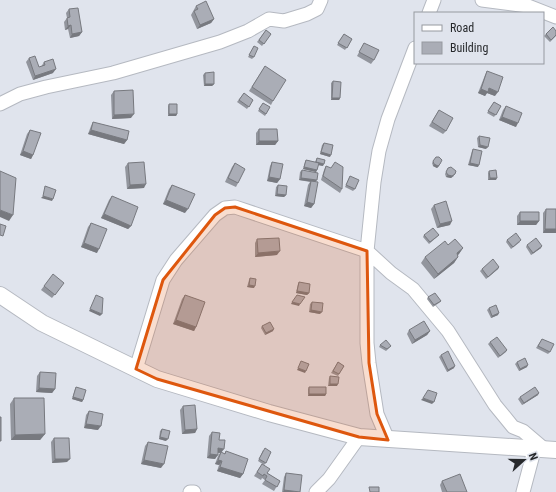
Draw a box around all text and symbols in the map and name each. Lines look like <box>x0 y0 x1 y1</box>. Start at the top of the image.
legend <box>414 12 544 64</box>
text: Road <box>450 21 474 35</box>
text: Building <box>450 41 488 55</box>
north arrow <box>504 440 544 480</box>
text: N <box>526 451 540 462</box>

